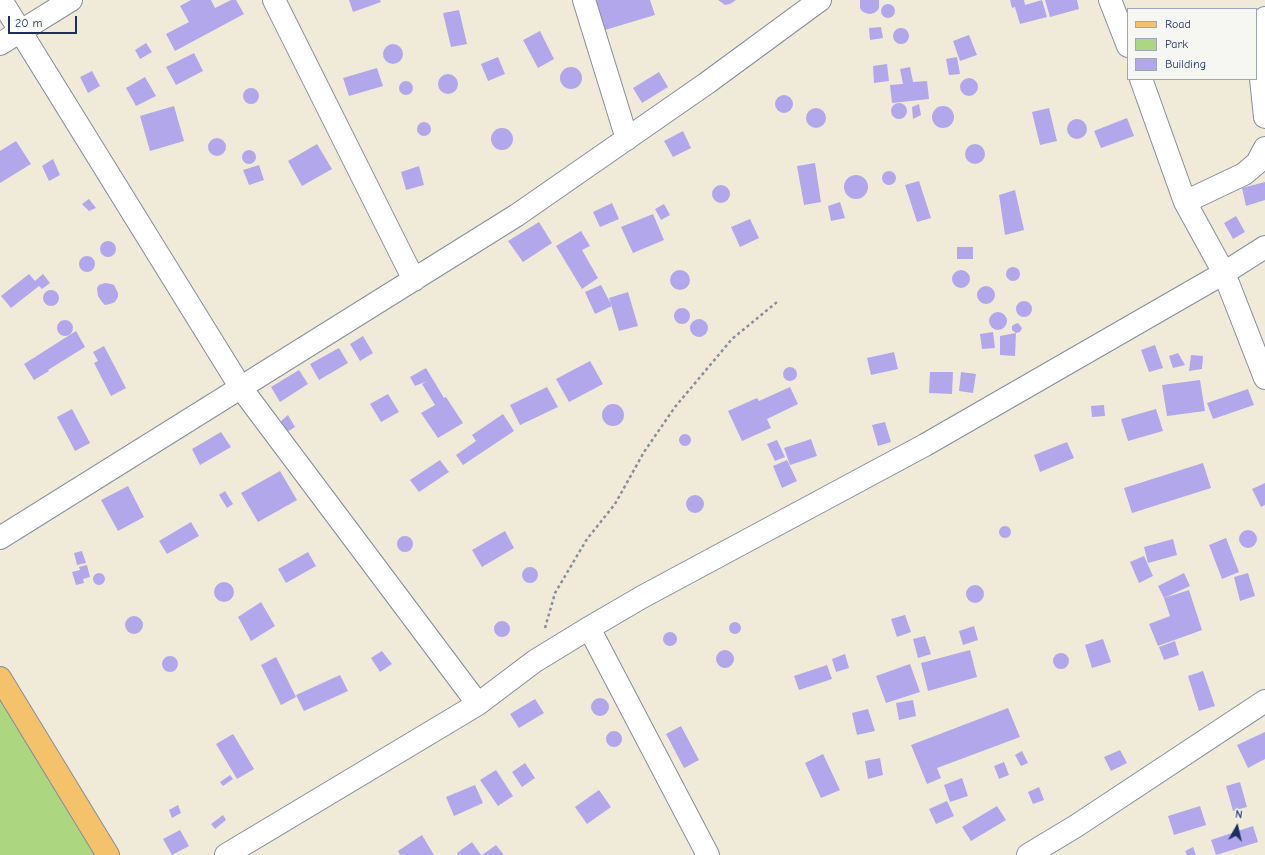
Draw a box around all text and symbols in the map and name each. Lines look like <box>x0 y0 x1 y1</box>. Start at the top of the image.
scale bar <box>10 8 79 34</box>
legend <box>1127 8 1257 80</box>
text: 20 m <box>15 16 43 30</box>
text: Road <box>1165 17 1191 31</box>
text: Park <box>1165 37 1188 51</box>
text: Building <box>1165 57 1206 71</box>
north arrow <box>1217 807 1257 847</box>
text: N <box>1234 808 1243 822</box>

